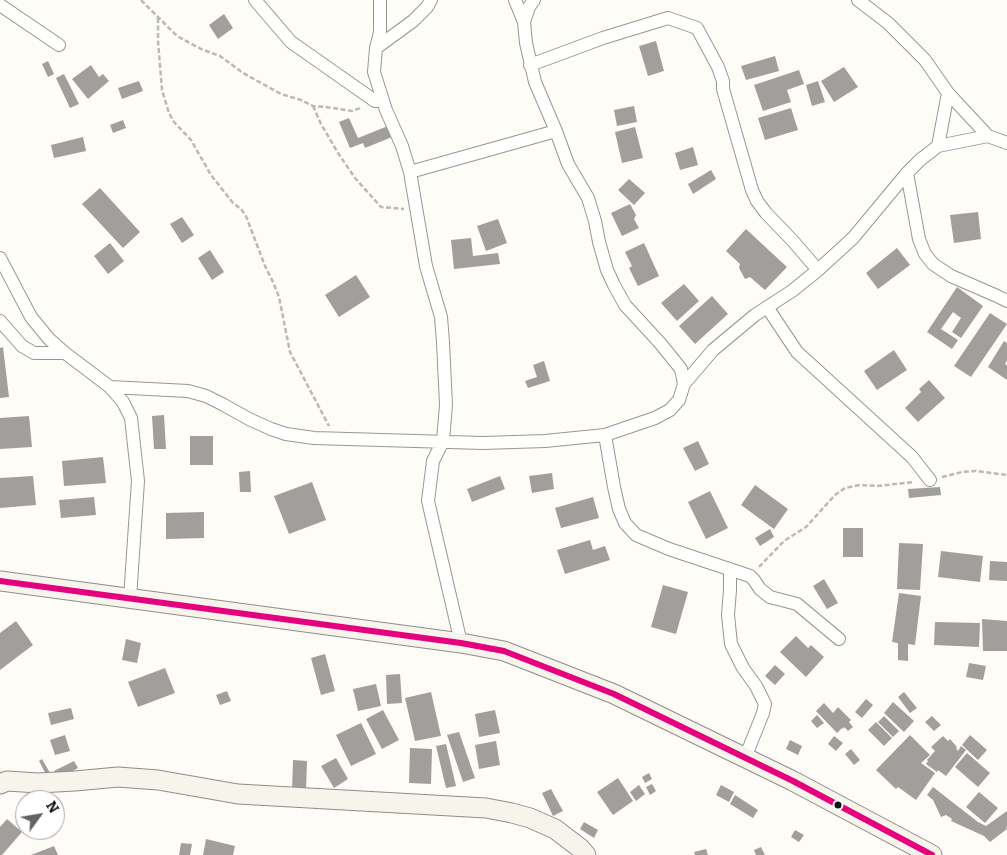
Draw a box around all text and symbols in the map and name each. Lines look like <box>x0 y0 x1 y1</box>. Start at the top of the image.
north arrow <box>15 790 65 840</box>
text: N <box>42 798 62 816</box>
unlabelled marker <box>833 800 843 810</box>

